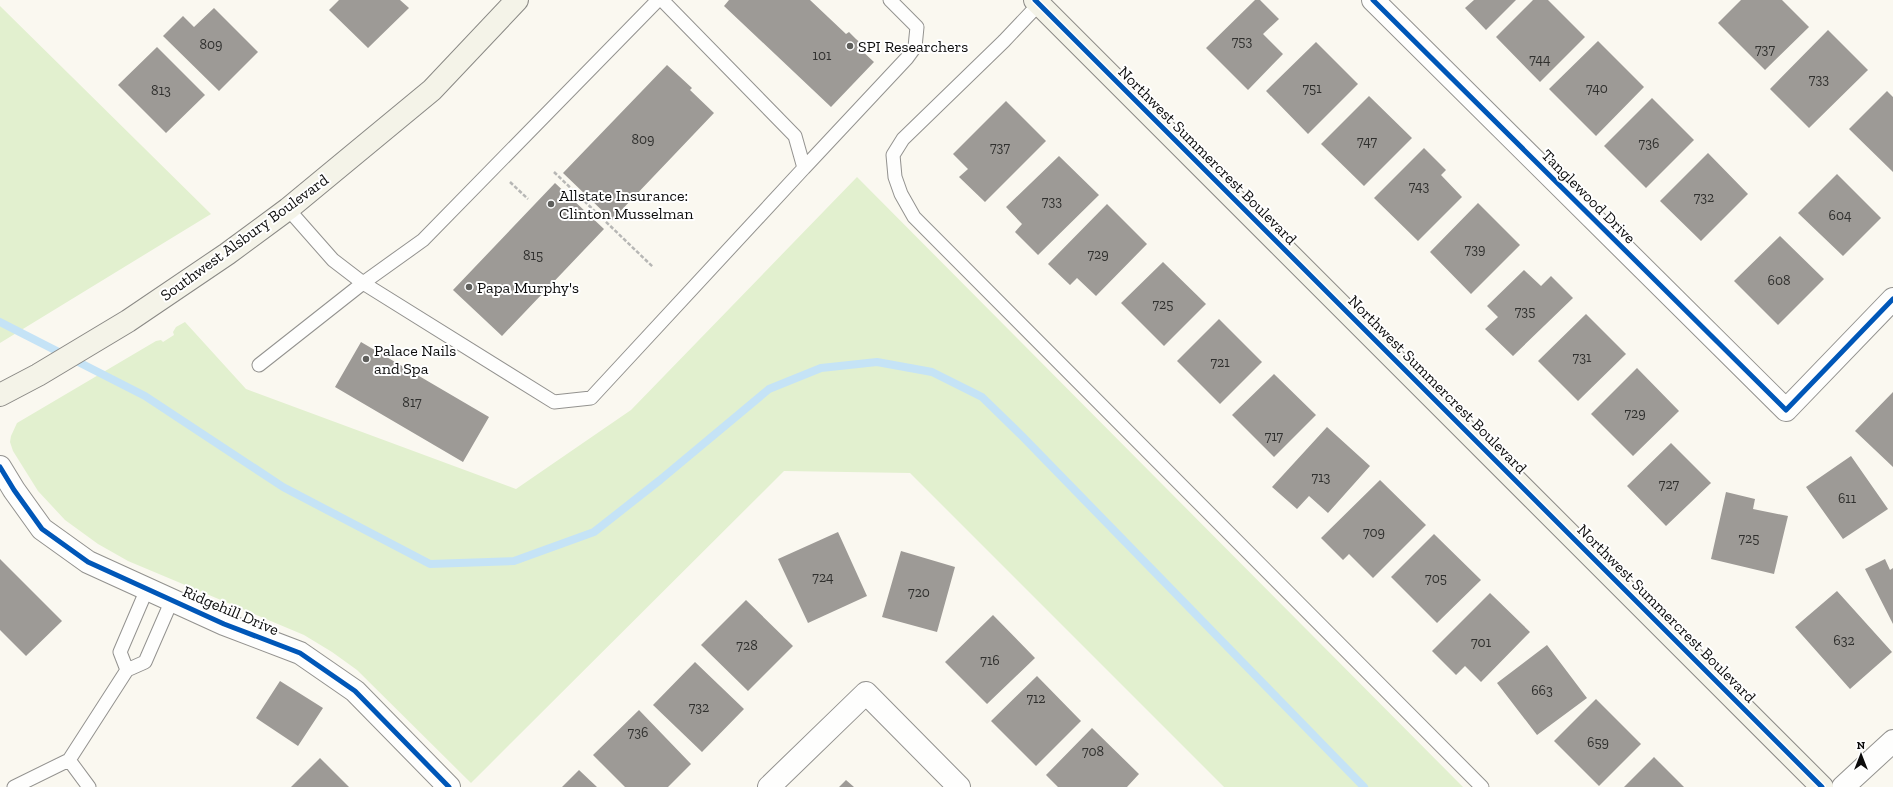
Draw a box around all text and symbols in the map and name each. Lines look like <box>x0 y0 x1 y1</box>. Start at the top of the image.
house number: 753 <box>1232 33 1252 50</box>
house number: 809 <box>199 36 223 53</box>
place label: SPI Researchers <box>858 37 968 56</box>
marker: SPI Researchers <box>845 41 855 51</box>
house number: 737 <box>1755 41 1775 58</box>
house number: 101 <box>813 47 832 64</box>
house number: 744 <box>1529 51 1551 68</box>
street label: Northwest Summercrest Boulevard <box>1115 62 1301 249</box>
house number: 733 <box>1809 71 1829 88</box>
house number: 751 <box>1302 80 1322 97</box>
house number: 740 <box>1586 80 1608 97</box>
house number: 813 <box>151 82 171 99</box>
house number: 809 <box>631 131 655 148</box>
house number: 747 <box>1357 133 1377 150</box>
house number: 736 <box>1639 135 1659 152</box>
house number: 737 <box>990 139 1010 156</box>
street label: Tanglewood Drive <box>1538 145 1640 247</box>
street label: Southwest Alsbury Boulevard <box>157 170 332 305</box>
house number: 743 <box>1409 178 1429 195</box>
place label: Allstate Insurance: Clinton Musselman <box>559 186 694 223</box>
house number: 732 <box>1694 189 1714 206</box>
house number: 733 <box>1042 193 1062 210</box>
marker: Allstate Insurance: Clinton Musselman <box>546 199 556 209</box>
house number: 604 <box>1828 207 1852 224</box>
house number: 739 <box>1465 241 1485 258</box>
house number: 729 <box>1087 246 1109 263</box>
house number: 815 <box>523 247 543 264</box>
house number: 608 <box>1767 272 1791 289</box>
place label: Papa Murphy's <box>477 278 579 297</box>
marker: Papa Murphy's <box>464 282 474 292</box>
street label: Northwest Summercrest Boulevard <box>1345 291 1531 478</box>
house number: 725 <box>1153 296 1173 313</box>
house number: 735 <box>1515 303 1535 320</box>
place label: Palace Nails and Spa <box>374 341 456 378</box>
house number: 731 <box>1573 349 1592 366</box>
marker: Palace Nails and Spa <box>361 354 371 364</box>
house number: 721 <box>1210 354 1230 371</box>
house number: 817 <box>402 394 422 411</box>
house number: 729 <box>1624 405 1646 422</box>
house number: 717 <box>1265 428 1284 445</box>
house number: 713 <box>1312 469 1331 486</box>
house number: 727 <box>1659 476 1680 493</box>
house number: 611 <box>1838 490 1857 507</box>
street label: Northwest Summercrest Boulevard <box>1574 520 1760 707</box>
house number: 709 <box>1363 524 1385 541</box>
house number: 725 <box>1739 530 1759 547</box>
house number: 724 <box>812 569 834 586</box>
house number: 705 <box>1425 570 1447 587</box>
street label: Ridgehill Drive <box>180 582 282 639</box>
house number: 720 <box>908 584 930 601</box>
house number: 632 <box>1833 632 1855 649</box>
house number: 701 <box>1471 634 1492 651</box>
house number: 728 <box>736 637 758 654</box>
house number: 716 <box>980 652 1000 669</box>
house number: 663 <box>1531 682 1553 699</box>
house number: 712 <box>1026 690 1046 707</box>
house number: 732 <box>689 699 709 716</box>
house number: 736 <box>628 724 648 741</box>
house number: 659 <box>1587 734 1609 751</box>
north arrow <box>1841 735 1881 775</box>
text: N <box>1857 739 1866 752</box>
house number: 708 <box>1082 743 1104 760</box>

